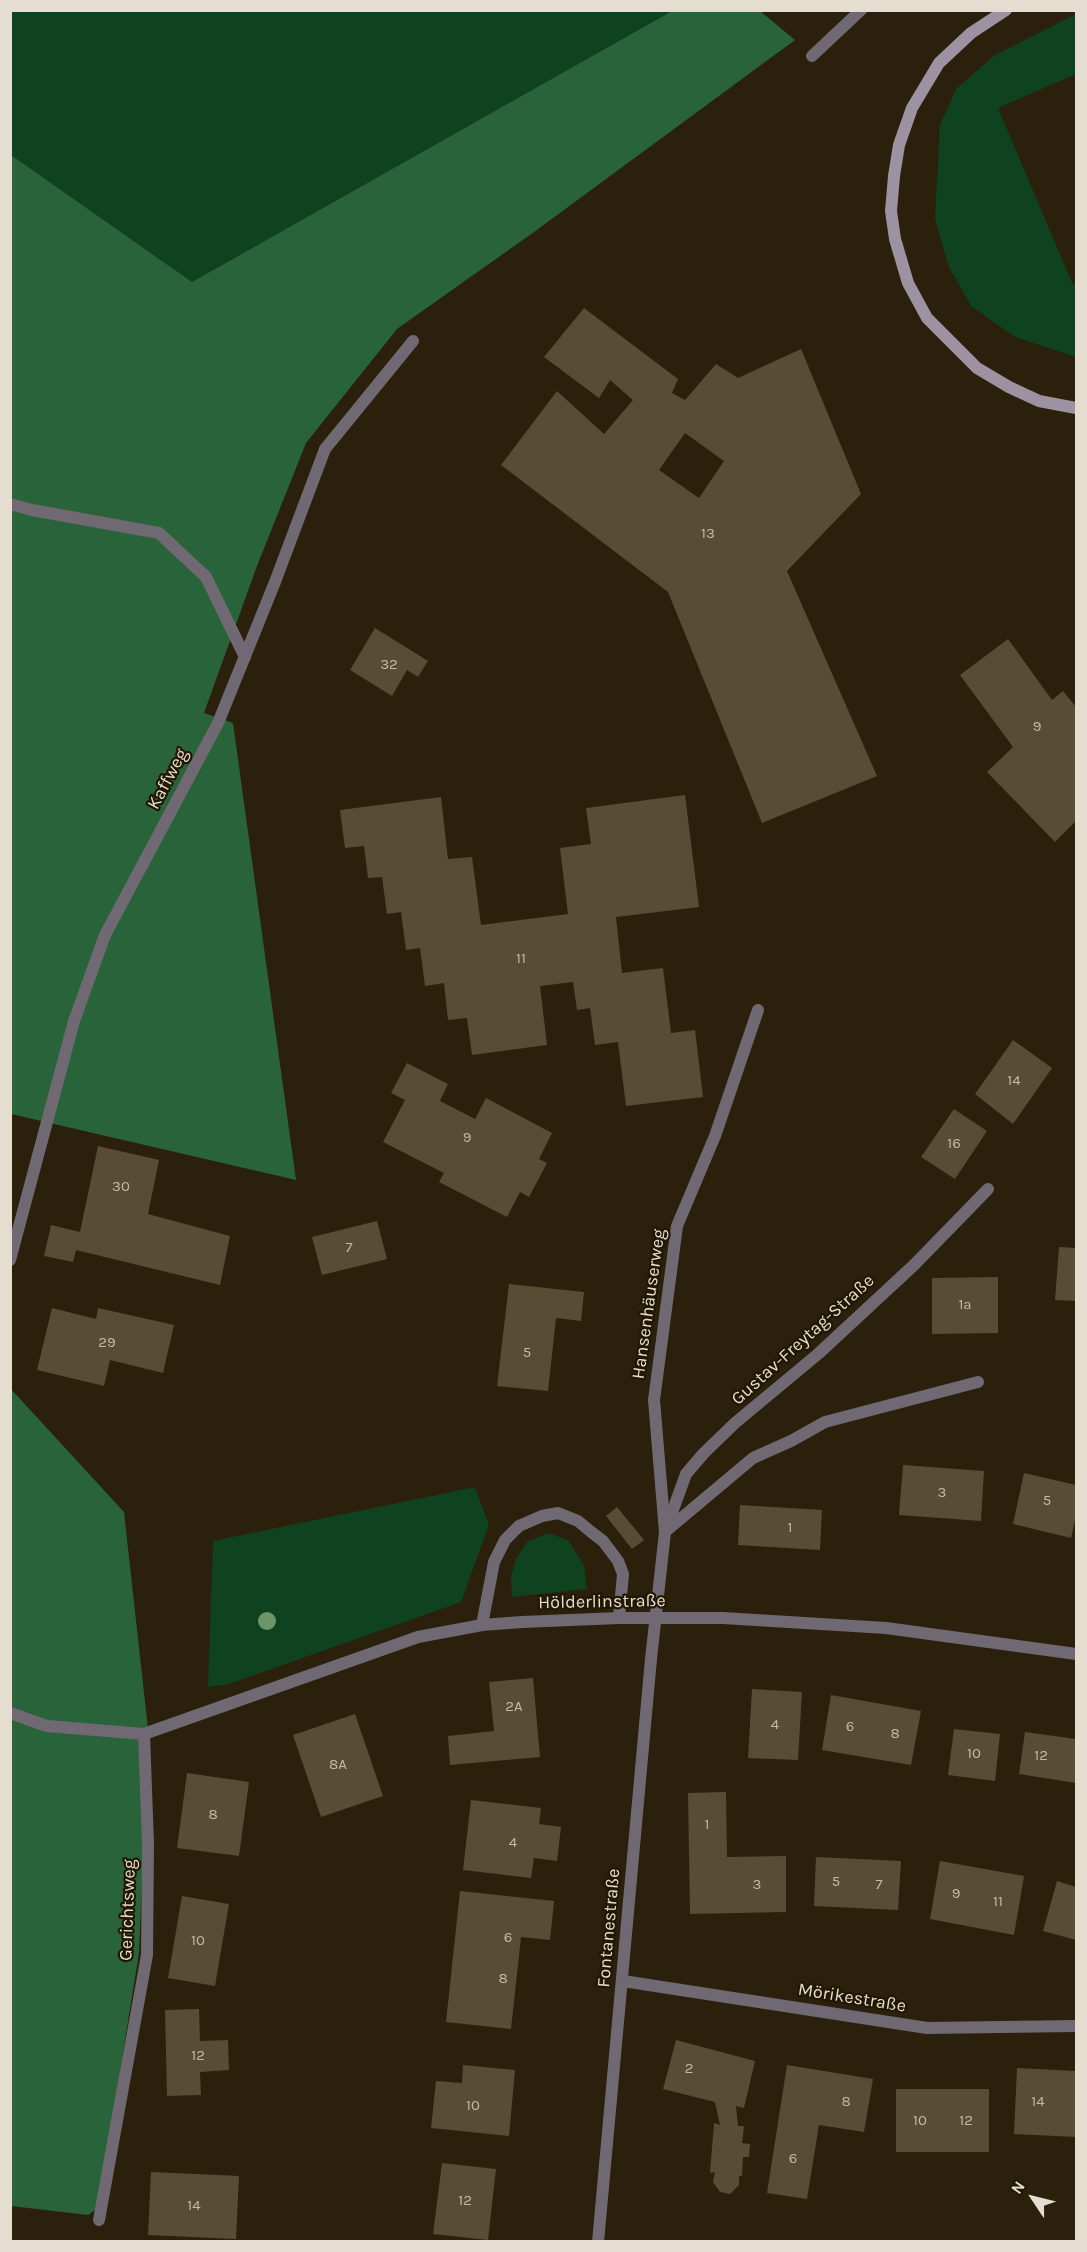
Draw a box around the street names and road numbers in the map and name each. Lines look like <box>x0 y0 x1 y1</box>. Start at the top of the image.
street label: Kaffweg <box>143 745 193 813</box>
street label: Hansenhäuserweg <box>628 1227 670 1381</box>
street label: Gustav-Freytag-Straße <box>727 1270 879 1410</box>
street label: Hölderlinstraße <box>538 1590 666 1614</box>
street label: Gerichtsweg <box>115 1859 141 1961</box>
street label: Fontanestraße <box>593 1868 625 1988</box>
street label: Mörikestraße <box>796 1979 908 2017</box>

